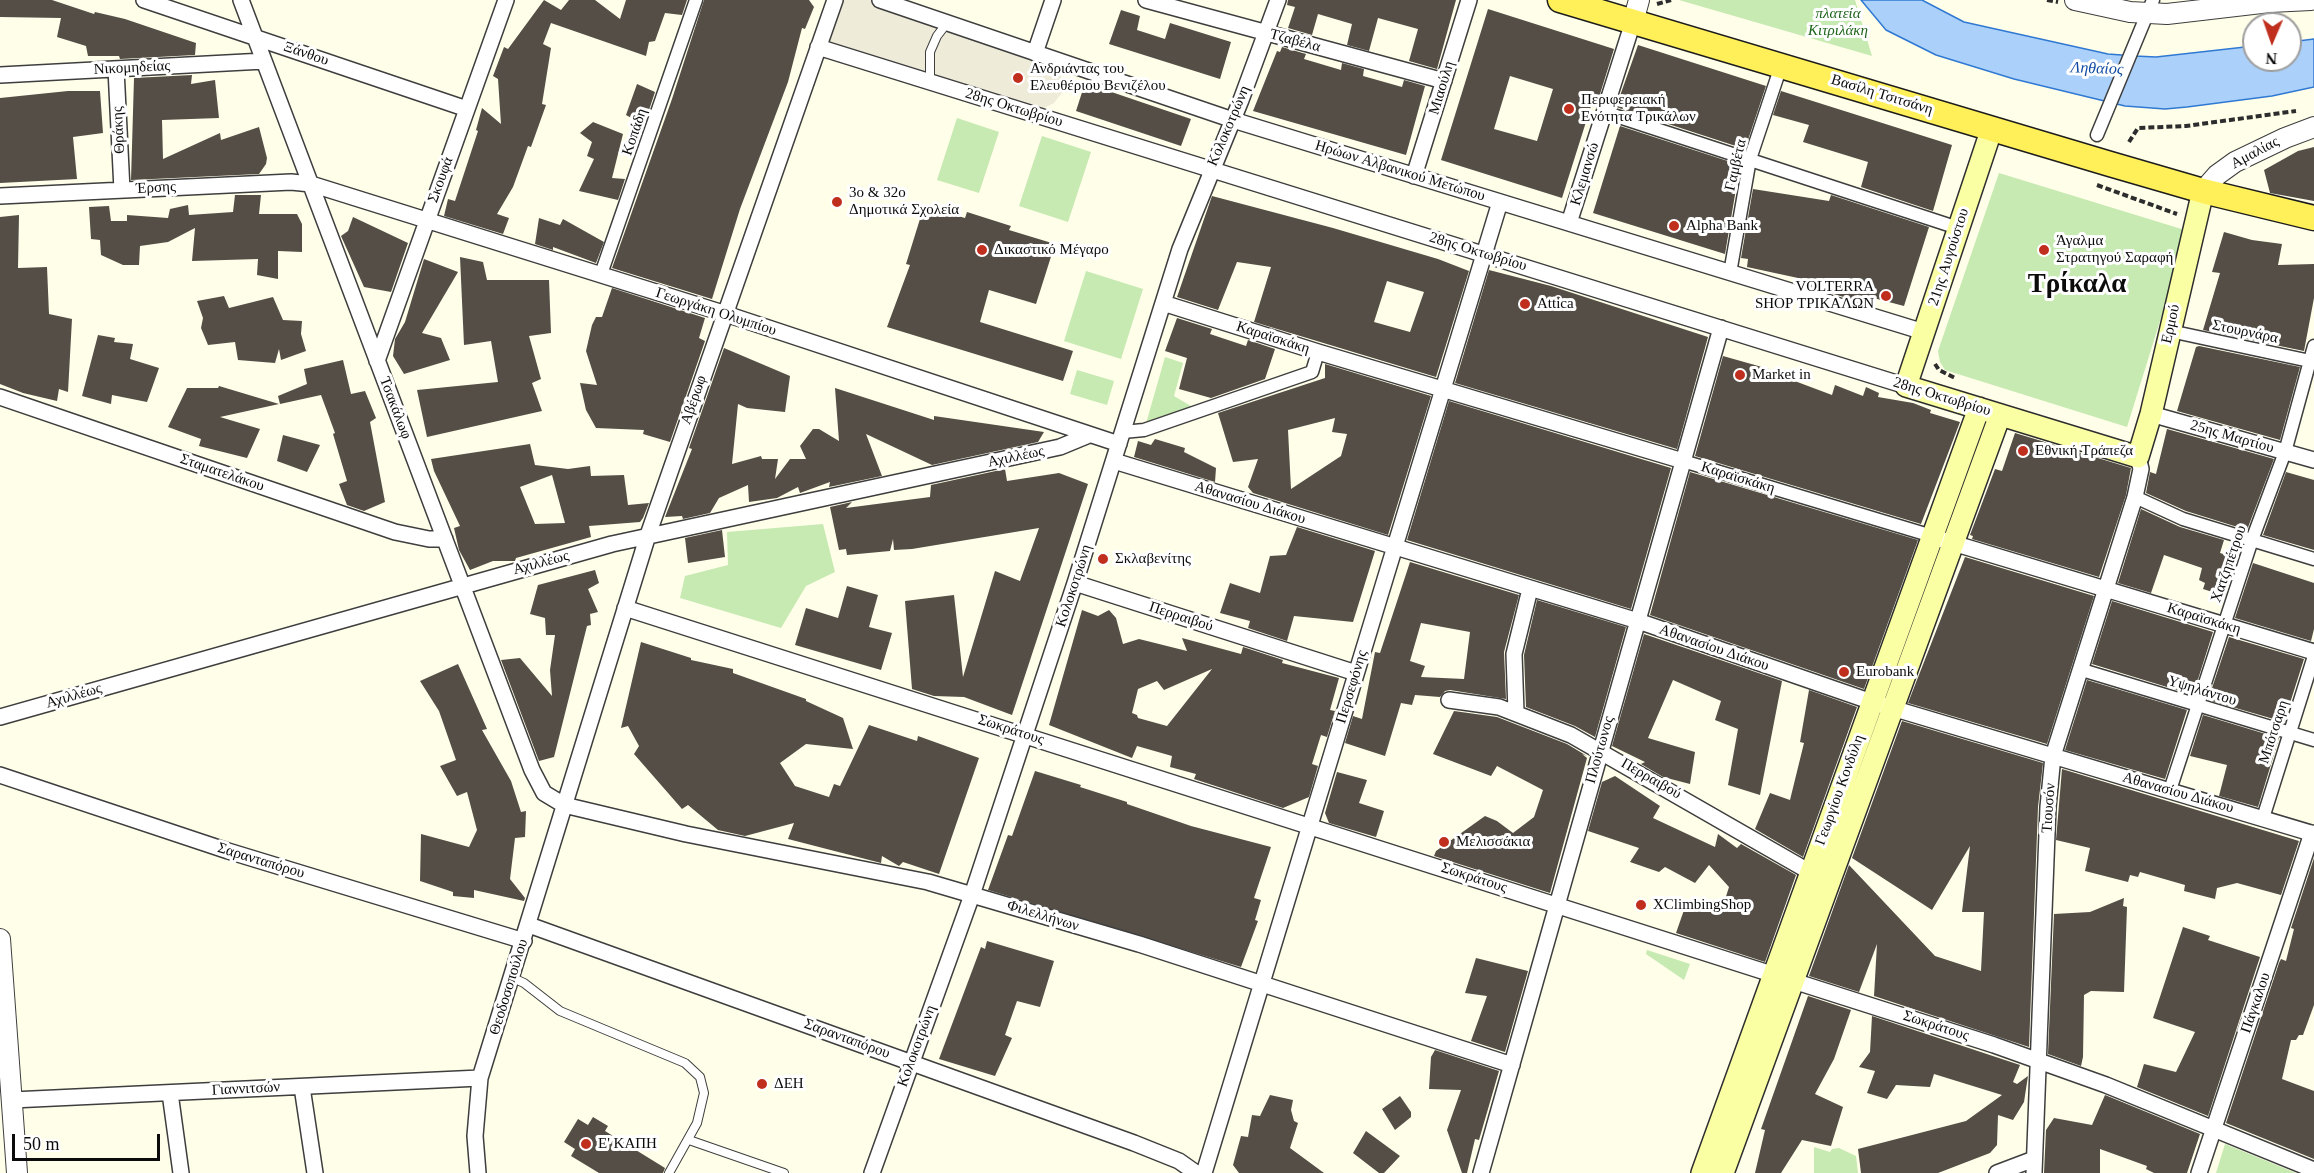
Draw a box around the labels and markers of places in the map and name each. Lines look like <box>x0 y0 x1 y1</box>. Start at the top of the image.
place label: Ανδριάντας του Ελευθέριου Βενιζέλου <box>1030 60 1166 95</box>
marker: Ανδριάντας του Ελευθέριου Βενιζέλου <box>1011 71 1025 85</box>
place label: Περιφερειακή Ενότητα Τρικάλων <box>1581 91 1696 126</box>
marker: Περιφερειακή Ενότητα Τρικάλων <box>1562 102 1576 116</box>
place label: 3ο & 32ο Δημοτικά Σχολεία <box>849 184 959 219</box>
marker: 3ο & 32ο Δημοτικά Σχολεία <box>830 195 844 209</box>
place label: Alpha Bank <box>1686 217 1758 235</box>
marker: Alpha Bank <box>1667 219 1681 233</box>
place label: Άγαλμα Στρατηγού Σαραφή <box>2056 232 2173 267</box>
place label: Δικαστικό Μέγαρο <box>994 241 1109 259</box>
marker: Δικαστικό Μέγαρο <box>975 243 989 257</box>
marker: Άγαλμα Στρατηγού Σαραφή <box>2037 243 2051 257</box>
place label: VOLTERRA SHOP ΤΡΙΚΑΛΩΝ <box>1755 278 1874 313</box>
marker: VOLTERRA SHOP ΤΡΙΚΑΛΩΝ <box>1879 289 1893 303</box>
place label: Attica <box>1537 295 1574 313</box>
marker: Attica <box>1518 297 1532 311</box>
place label: Market in <box>1752 366 1811 384</box>
marker: Market in <box>1733 368 1747 382</box>
place label: Εθνική Τράπεζα <box>2035 442 2133 460</box>
marker: Εθνική Τράπεζα <box>2016 444 2030 458</box>
place label: Σκλαβενίτης <box>1115 550 1191 568</box>
marker: Σκλαβενίτης <box>1096 552 1110 566</box>
place label: Eurobank <box>1856 663 1914 681</box>
marker: Eurobank <box>1837 665 1851 679</box>
place label: Μελισσάκια <box>1456 833 1530 851</box>
marker: Μελισσάκια <box>1437 835 1451 849</box>
place label: XClimbingShop <box>1653 896 1751 914</box>
marker: XClimbingShop <box>1634 898 1648 912</box>
place label: ΔΕΗ <box>774 1075 804 1093</box>
marker: ΔΕΗ <box>755 1077 769 1091</box>
place label: Ε' ΚΑΠΗ <box>598 1135 657 1153</box>
marker: Ε' ΚΑΠΗ <box>579 1137 593 1151</box>

